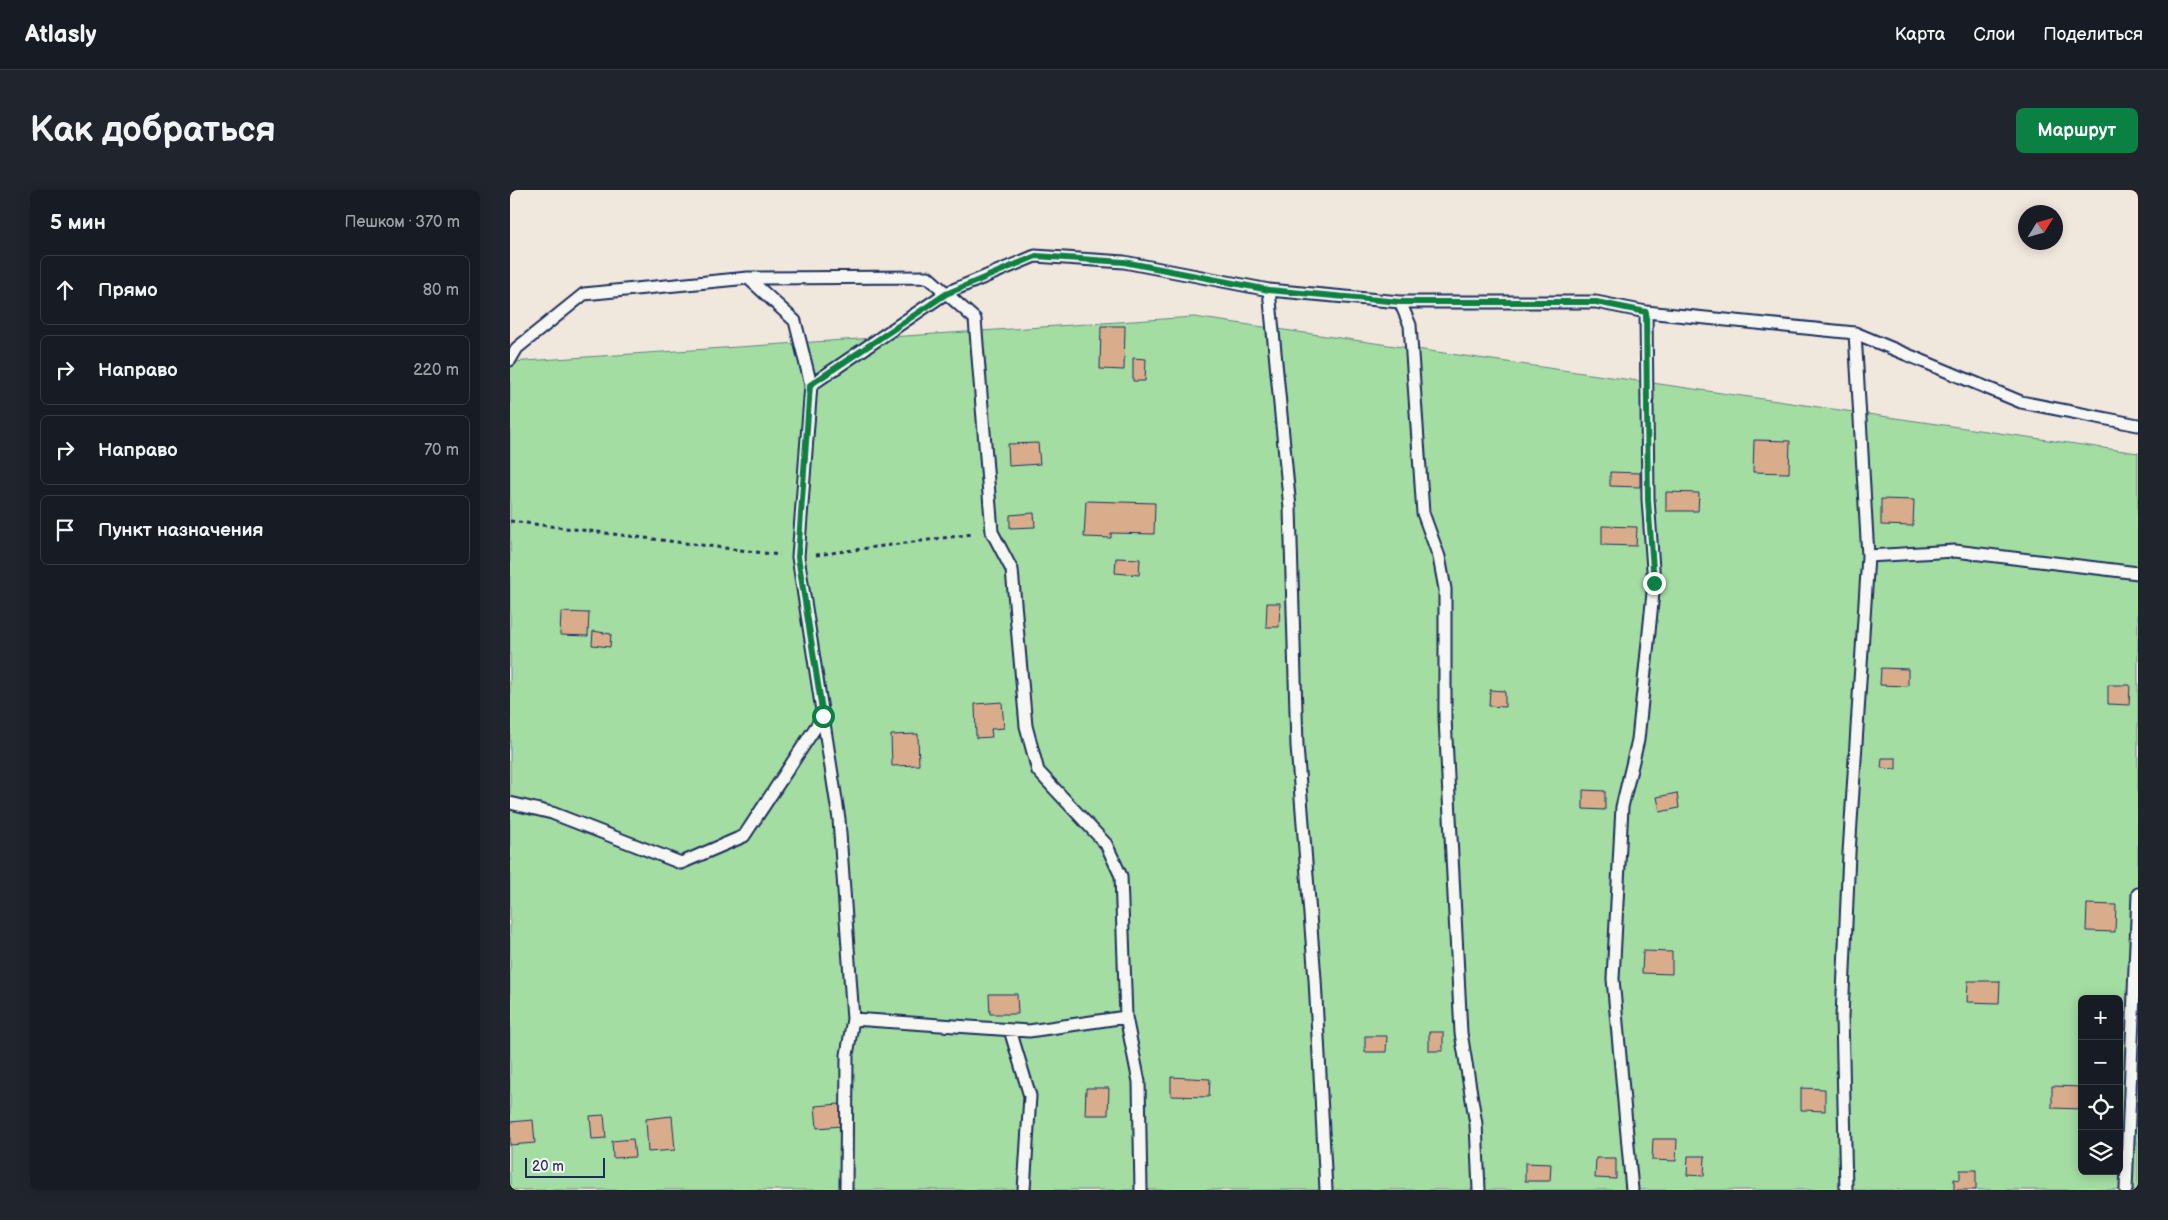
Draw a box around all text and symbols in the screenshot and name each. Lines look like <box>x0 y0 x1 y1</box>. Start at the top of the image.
text: Atlasly <box>25 20 96 49</box>
text: Карта <box>1895 24 1945 45</box>
text: Слои <box>1973 24 2015 45</box>
text: Поделиться <box>2043 24 2143 45</box>
button: Маршрут <box>2016 108 2138 153</box>
text: Как добраться <box>30 109 276 152</box>
north arrow <box>2018 205 2063 250</box>
text: 5 мин <box>50 210 106 235</box>
text: Пешком · 370 m <box>345 213 460 232</box>
icon: ahead <box>51 276 79 304</box>
text: Прямо <box>98 279 158 302</box>
text: 80 m <box>423 281 459 300</box>
icon: right <box>51 356 79 384</box>
text: Направо <box>98 359 178 382</box>
text: 220 m <box>413 361 459 380</box>
icon: right <box>51 436 79 464</box>
text: Направо <box>98 439 178 462</box>
text: 70 m <box>424 441 459 460</box>
icon: arrive <box>51 516 79 544</box>
text: Пункт назначения <box>98 519 263 542</box>
route end <box>1643 572 1666 595</box>
route start <box>812 705 835 728</box>
map controls <box>2078 995 2123 1175</box>
button: + <box>2078 995 2123 1040</box>
button: − <box>2078 1040 2123 1085</box>
button: locate <box>2078 1085 2123 1130</box>
button: layers <box>2078 1130 2123 1175</box>
scale bar <box>525 1155 605 1178</box>
text: 20 m <box>532 1158 564 1175</box>

